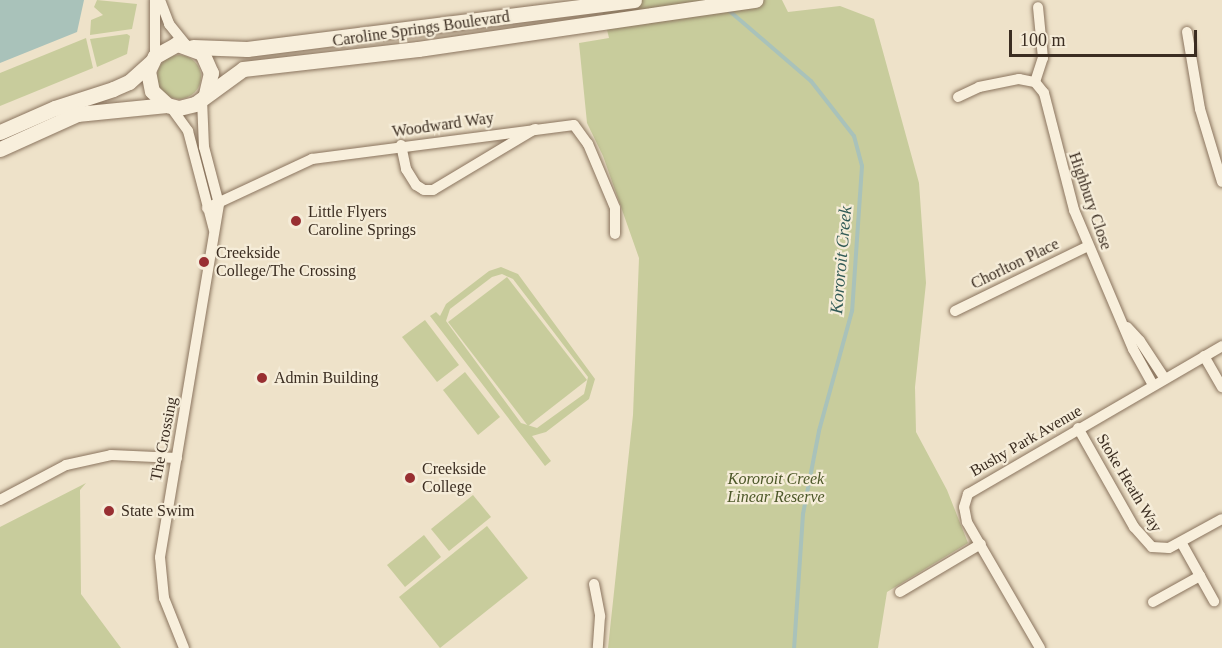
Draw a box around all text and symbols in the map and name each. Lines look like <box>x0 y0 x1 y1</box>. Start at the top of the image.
street label: Caroline Springs Boulevard <box>331 7 511 51</box>
scale bar <box>1012 18 1200 56</box>
text: 100 m <box>1020 30 1066 50</box>
street label: Woodward Way <box>391 108 495 142</box>
street label: Highbury Close <box>1064 150 1116 252</box>
place label: Little Flyers Caroline Springs <box>308 202 416 240</box>
water label: Kororoit Creek <box>826 205 856 315</box>
marker: Little Flyers Caroline Springs <box>289 214 303 228</box>
street label: Chorlton Place <box>968 234 1062 294</box>
place label: Creekside College/The Crossing <box>216 243 356 281</box>
marker: Creekside College/The Crossing <box>197 255 211 269</box>
place label: Admin Building <box>274 368 378 388</box>
marker: Admin Building <box>255 371 269 385</box>
street label: The Crossing <box>146 395 182 483</box>
street label: Bushy Park Avenue <box>966 401 1086 481</box>
street label: Stoke Heath Way <box>1092 430 1166 536</box>
place label: Creekside College <box>422 459 486 497</box>
park label: Kororoit Creek Linear Reserve <box>727 469 825 507</box>
marker: Creekside College <box>403 471 417 485</box>
place label: State Swim <box>121 501 194 521</box>
marker: State Swim <box>102 504 116 518</box>

